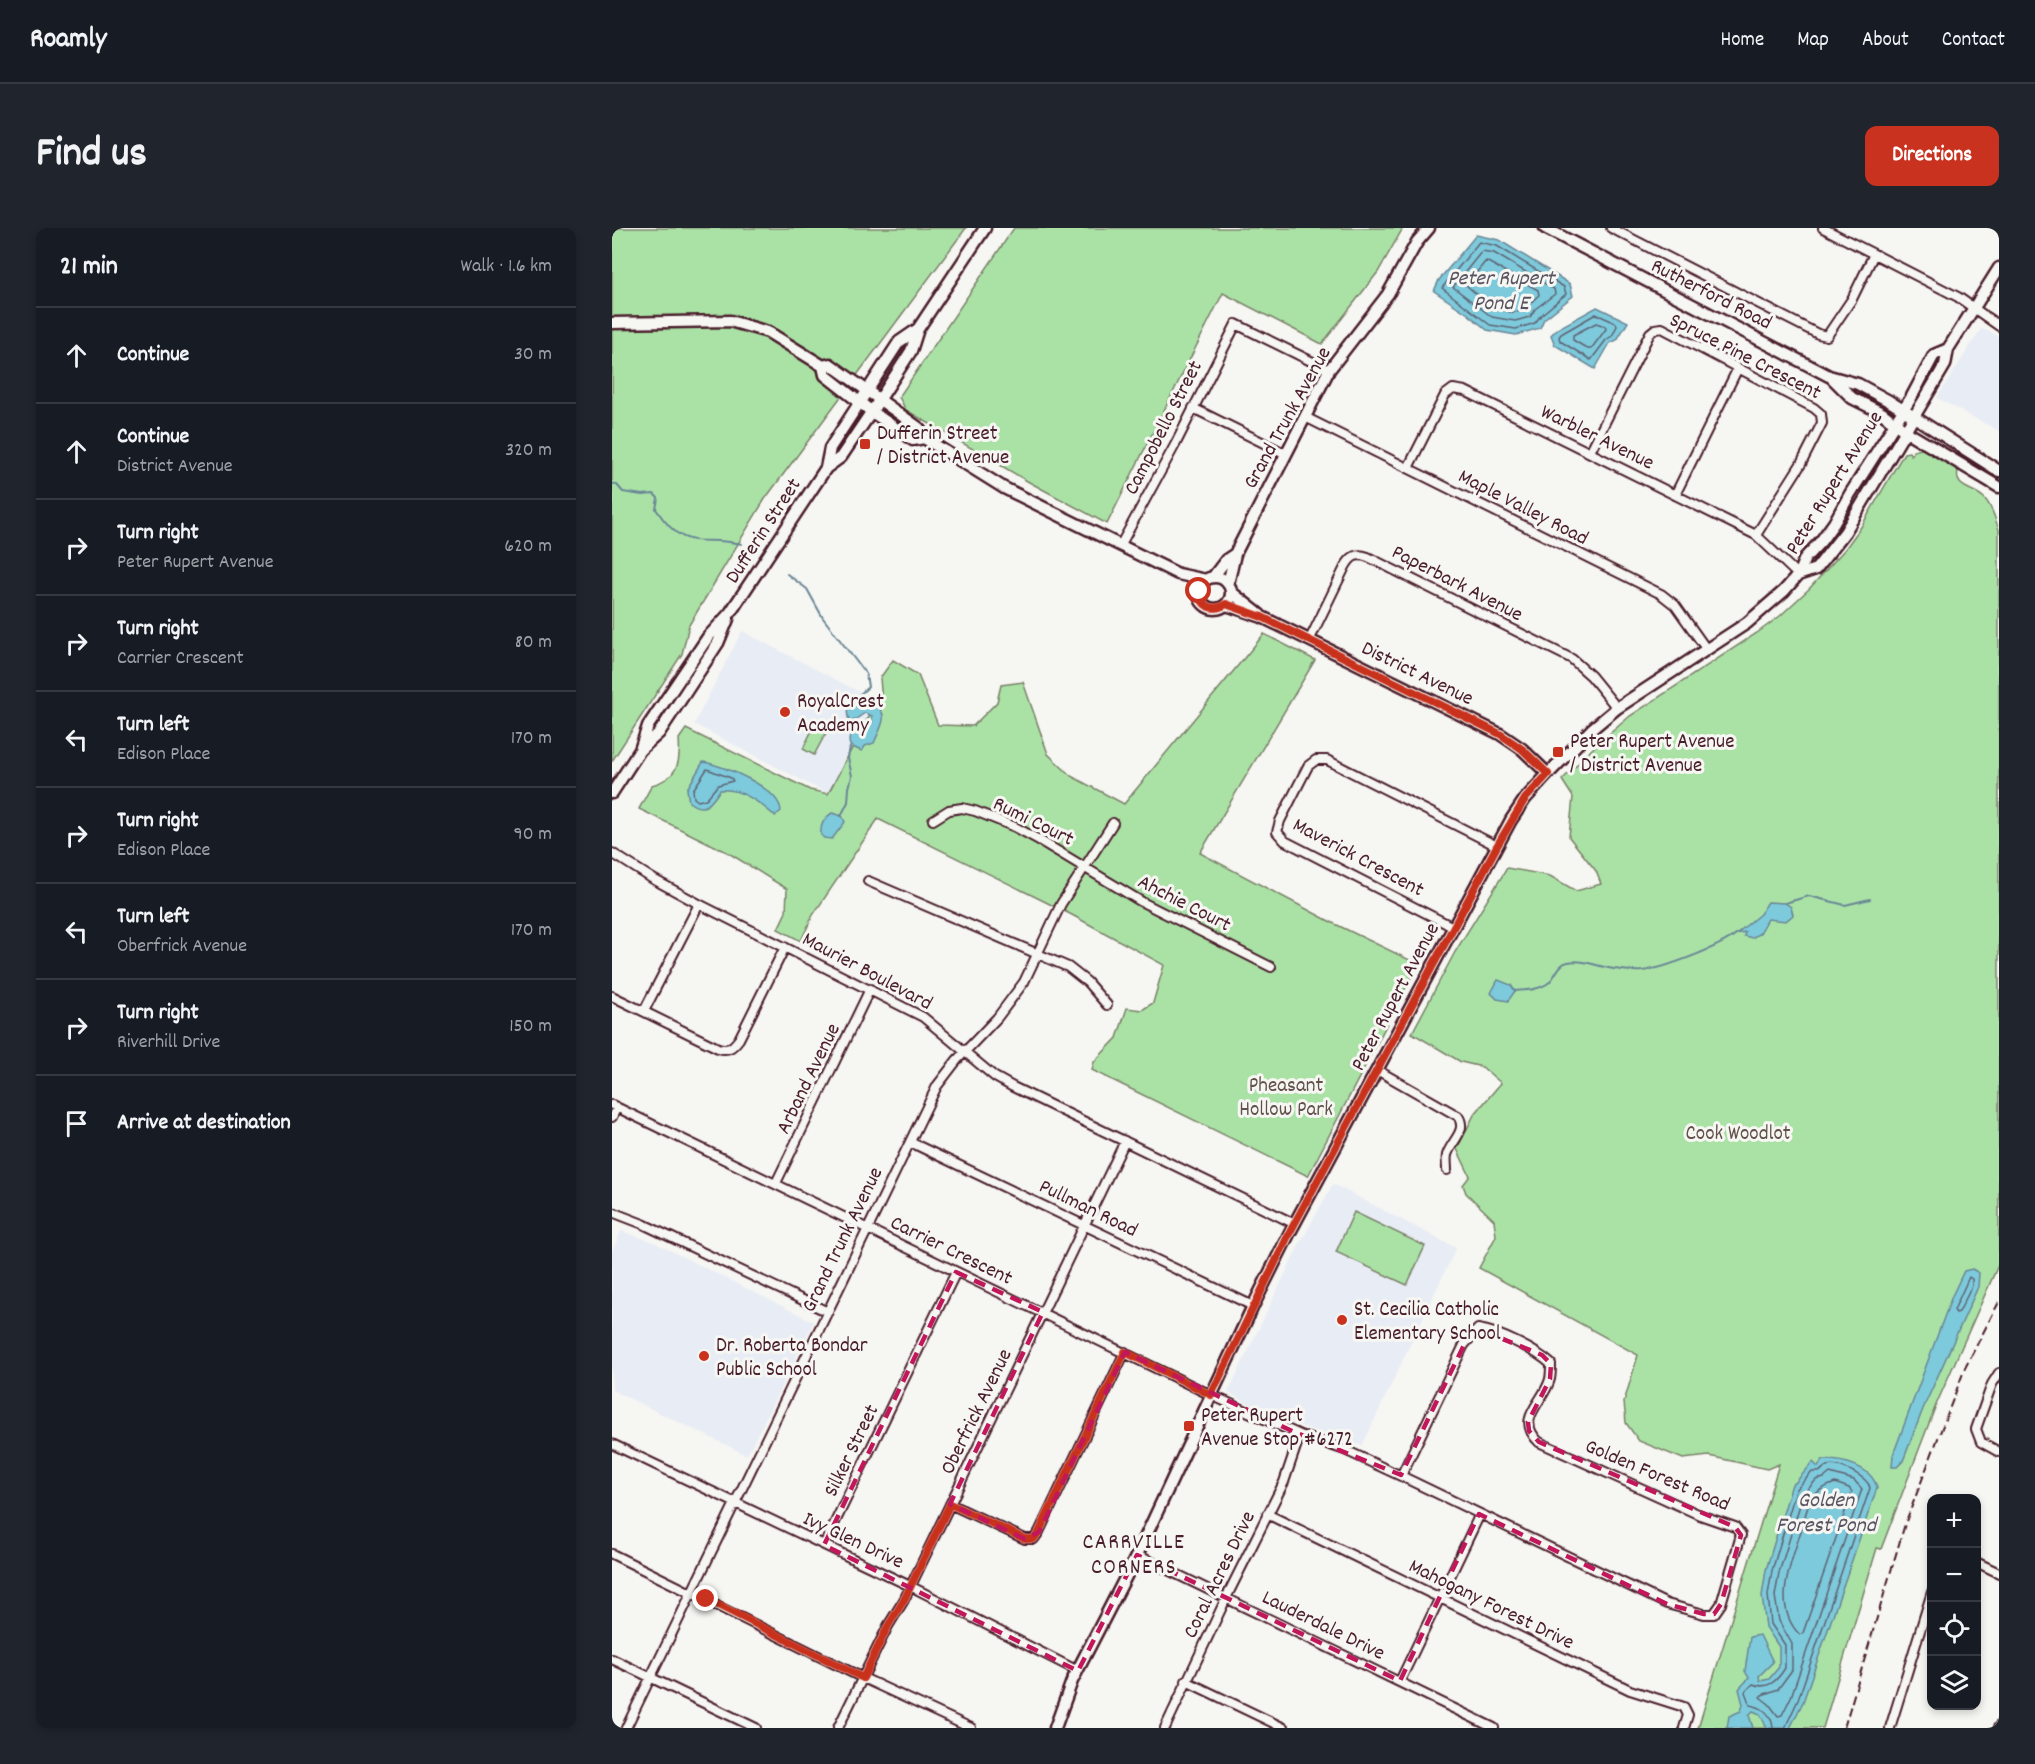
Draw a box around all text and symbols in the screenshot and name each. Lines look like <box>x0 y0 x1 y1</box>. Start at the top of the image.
text: Roamly <box>30 21 106 61</box>
text: Home <box>1720 26 1764 56</box>
text: Map <box>1797 26 1829 56</box>
text: About <box>1862 26 1909 56</box>
text: Contact <box>1942 26 2005 56</box>
text: Find us <box>36 126 147 186</box>
button: Directions <box>1865 126 1999 186</box>
text: 21 min <box>60 249 118 286</box>
street label: Rutherford Road <box>1645 252 1776 339</box>
text: Walk · 1.6 km <box>460 253 552 281</box>
water label: Peter Rupert Pond E <box>1448 264 1556 320</box>
street label: Spruce Pine Crescent <box>1664 306 1826 409</box>
icon: ahead <box>60 339 93 372</box>
text: Continue <box>117 340 189 371</box>
text: 30 m <box>514 341 552 369</box>
street label: Grand Trunk Avenue <box>1237 342 1340 495</box>
street label: Campobello Street <box>1118 356 1212 501</box>
street label: Warbler Avenue <box>1535 398 1659 479</box>
street label: Peter Rupert Avenue <box>1779 406 1892 561</box>
place label: Dufferin Street / District Avenue <box>877 420 1009 474</box>
text: Continue <box>117 422 189 453</box>
icon: ahead <box>60 435 93 468</box>
text: 320 m <box>505 437 552 465</box>
marker: Dufferin Street / District Avenue <box>858 437 872 451</box>
text: District Avenue <box>117 453 233 481</box>
street label: Maple Valley Road <box>1452 463 1593 554</box>
street label: Dufferin Street <box>719 473 810 590</box>
text: Turn right <box>117 518 199 549</box>
icon: right <box>60 531 93 564</box>
text: 620 m <box>504 533 552 561</box>
street label: Paperbark Avenue <box>1386 539 1527 631</box>
text: Peter Rupert Avenue <box>117 549 274 577</box>
route start <box>1185 577 1211 603</box>
text: Turn right <box>117 614 199 645</box>
icon: right <box>60 627 93 660</box>
text: 80 m <box>515 629 552 657</box>
street label: District Avenue <box>1356 635 1478 715</box>
text: Carrier Crescent <box>117 645 244 673</box>
place label: RoyalCrest Academy <box>797 688 884 742</box>
marker: RoyalCrest Academy <box>778 705 792 719</box>
text: Turn left <box>117 710 189 741</box>
icon: left <box>60 723 93 756</box>
text: 170 m <box>511 725 552 753</box>
place label: Peter Rupert Avenue / District Avenue <box>1570 728 1734 782</box>
text: Edison Place <box>117 741 210 769</box>
marker: Peter Rupert Avenue / District Avenue <box>1551 745 1565 759</box>
street label: Rumi Court <box>987 790 1078 855</box>
text: Turn right <box>117 806 199 837</box>
street label: Maverick Crescent <box>1287 811 1429 906</box>
icon: right <box>60 819 93 852</box>
text: 90 m <box>514 821 552 849</box>
text: Edison Place <box>117 837 210 865</box>
street label: Ahchie Court <box>1132 868 1236 941</box>
text: Turn left <box>117 902 189 933</box>
icon: left <box>60 915 93 948</box>
text: 170 m <box>511 917 552 945</box>
street label: Peter Rupert Avenue <box>1345 918 1448 1077</box>
street label: Maurier Boulevard <box>796 926 937 1020</box>
text: Oberfrick Avenue <box>117 933 247 961</box>
text: Turn right <box>117 998 199 1029</box>
icon: right <box>60 1011 93 1044</box>
text: 150 m <box>509 1013 552 1041</box>
street label: Arband Avenue <box>770 1019 849 1140</box>
text: Riverhill Drive <box>117 1029 220 1057</box>
park label: Pheasant Hollow Park <box>1239 1072 1333 1126</box>
icon: arrive <box>60 1107 93 1140</box>
text: Arrive at destination <box>117 1108 291 1139</box>
park label: Cook Woodlot <box>1685 1120 1791 1150</box>
street label: Grand Trunk Avenue <box>795 1163 892 1318</box>
street label: Pullman Road <box>1033 1173 1142 1247</box>
street label: Carrier Crescent <box>884 1209 1017 1294</box>
place label: St. Cecilia Catholic Elementary School <box>1354 1296 1501 1350</box>
marker: St. Cecilia Catholic Elementary School <box>1335 1313 1349 1327</box>
place label: Dr. Roberta Bondar Public School <box>716 1332 868 1386</box>
street label: Oberfrick Avenue <box>934 1344 1021 1480</box>
marker: Dr. Roberta Bondar Public School <box>697 1349 711 1363</box>
street label: Silker Street <box>817 1400 888 1503</box>
place label: Peter Rupert Avenue Stop #6272 <box>1201 1402 1353 1456</box>
marker: Peter Rupert Avenue Stop #6272 <box>1182 1419 1196 1433</box>
street label: Golden Forest Road <box>1580 1433 1734 1521</box>
water label: Golden Forest Pond <box>1776 1486 1879 1542</box>
map controls <box>1927 1494 1981 1710</box>
button: + <box>1927 1494 1981 1548</box>
street label: Ivy Glen Drive <box>797 1505 908 1578</box>
street label: Coral Acres Drive <box>1177 1507 1264 1644</box>
district label: CARRVILLE CORNERS <box>1082 1528 1186 1584</box>
button: − <box>1927 1548 1981 1602</box>
street label: Mahogany Forest Drive <box>1403 1553 1579 1659</box>
street label: Lauderdale Drive <box>1256 1584 1389 1669</box>
route end <box>692 1585 718 1611</box>
button: locate <box>1927 1602 1981 1656</box>
button: layers <box>1927 1656 1981 1710</box>

